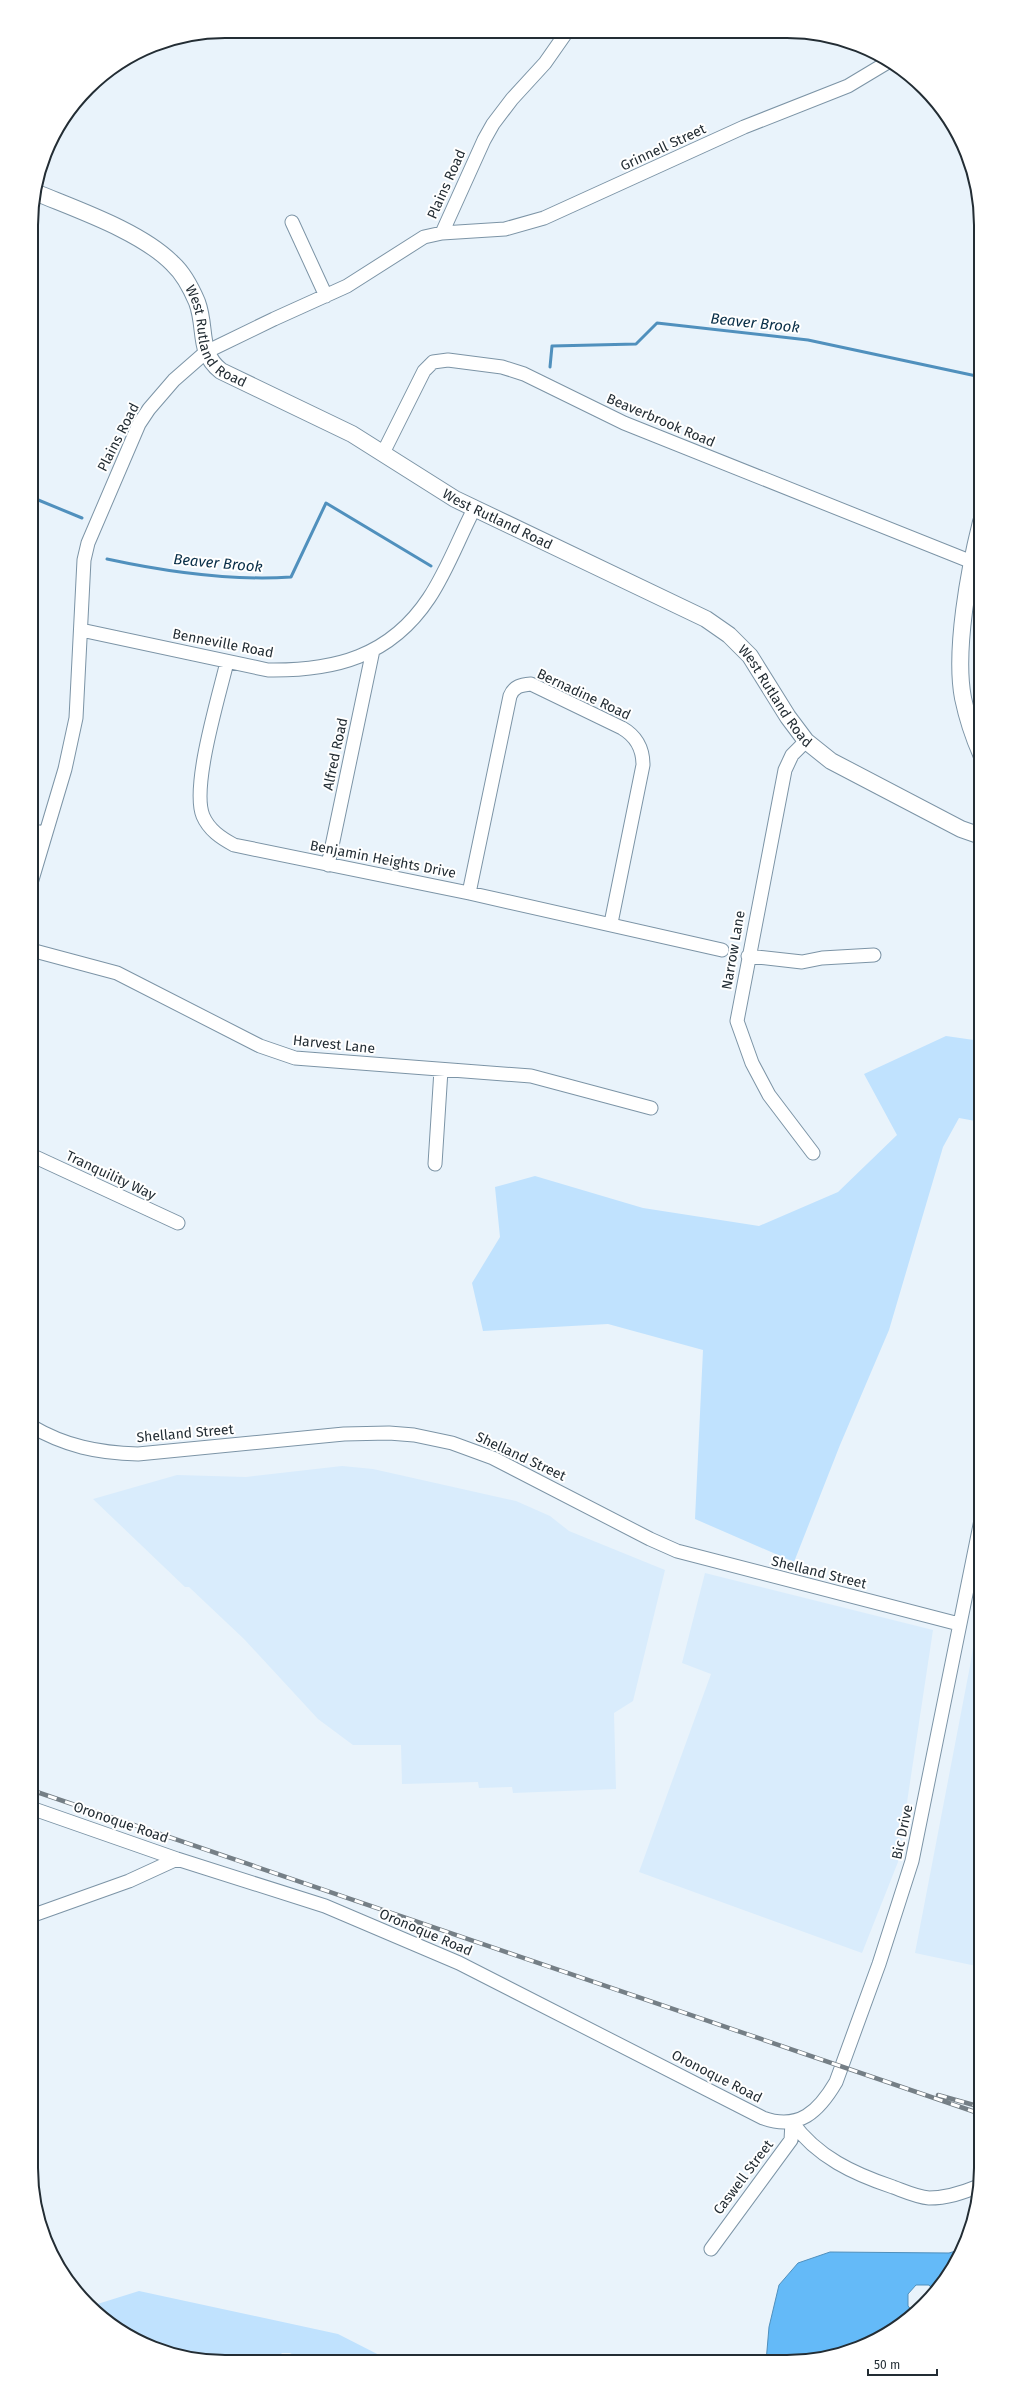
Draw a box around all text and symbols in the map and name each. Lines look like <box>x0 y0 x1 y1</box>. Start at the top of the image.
street label: Grinnell Street <box>618 120 709 175</box>
street label: Plains Road <box>424 147 469 222</box>
street label: West Rutland Road <box>181 282 249 391</box>
water label: Beaver Brook <box>710 309 800 337</box>
street label: Beaverbrook Road <box>604 390 718 451</box>
street label: Plains Road <box>94 400 143 474</box>
street label: West Rutland Road <box>439 485 555 553</box>
water label: Beaver Brook <box>173 550 263 576</box>
street label: Benneville Road <box>171 625 275 662</box>
street label: West Rutland Road <box>735 641 815 751</box>
street label: Bernadine Road <box>534 665 633 724</box>
street label: Alfred Road <box>320 716 351 792</box>
street label: Benjamin Heights Drive <box>308 837 457 882</box>
street label: Narrow Lane <box>718 909 749 991</box>
street label: Harvest Lane <box>292 1032 376 1057</box>
street label: Tranquility Way <box>63 1147 158 1204</box>
street label: Shelland Street <box>136 1421 235 1446</box>
street label: Shelland Street <box>473 1428 569 1485</box>
street label: Shelland Street <box>770 1552 869 1593</box>
street label: Oronoque Road <box>71 1798 171 1847</box>
street label: Bic Drive <box>888 1803 917 1861</box>
street label: Oronoque Road <box>377 1905 475 1960</box>
street label: Oronoque Road <box>669 2046 765 2107</box>
street label: Caswell Street <box>710 2136 778 2218</box>
scale bar <box>868 2351 937 2377</box>
text: 50 m <box>874 2358 900 2372</box>

